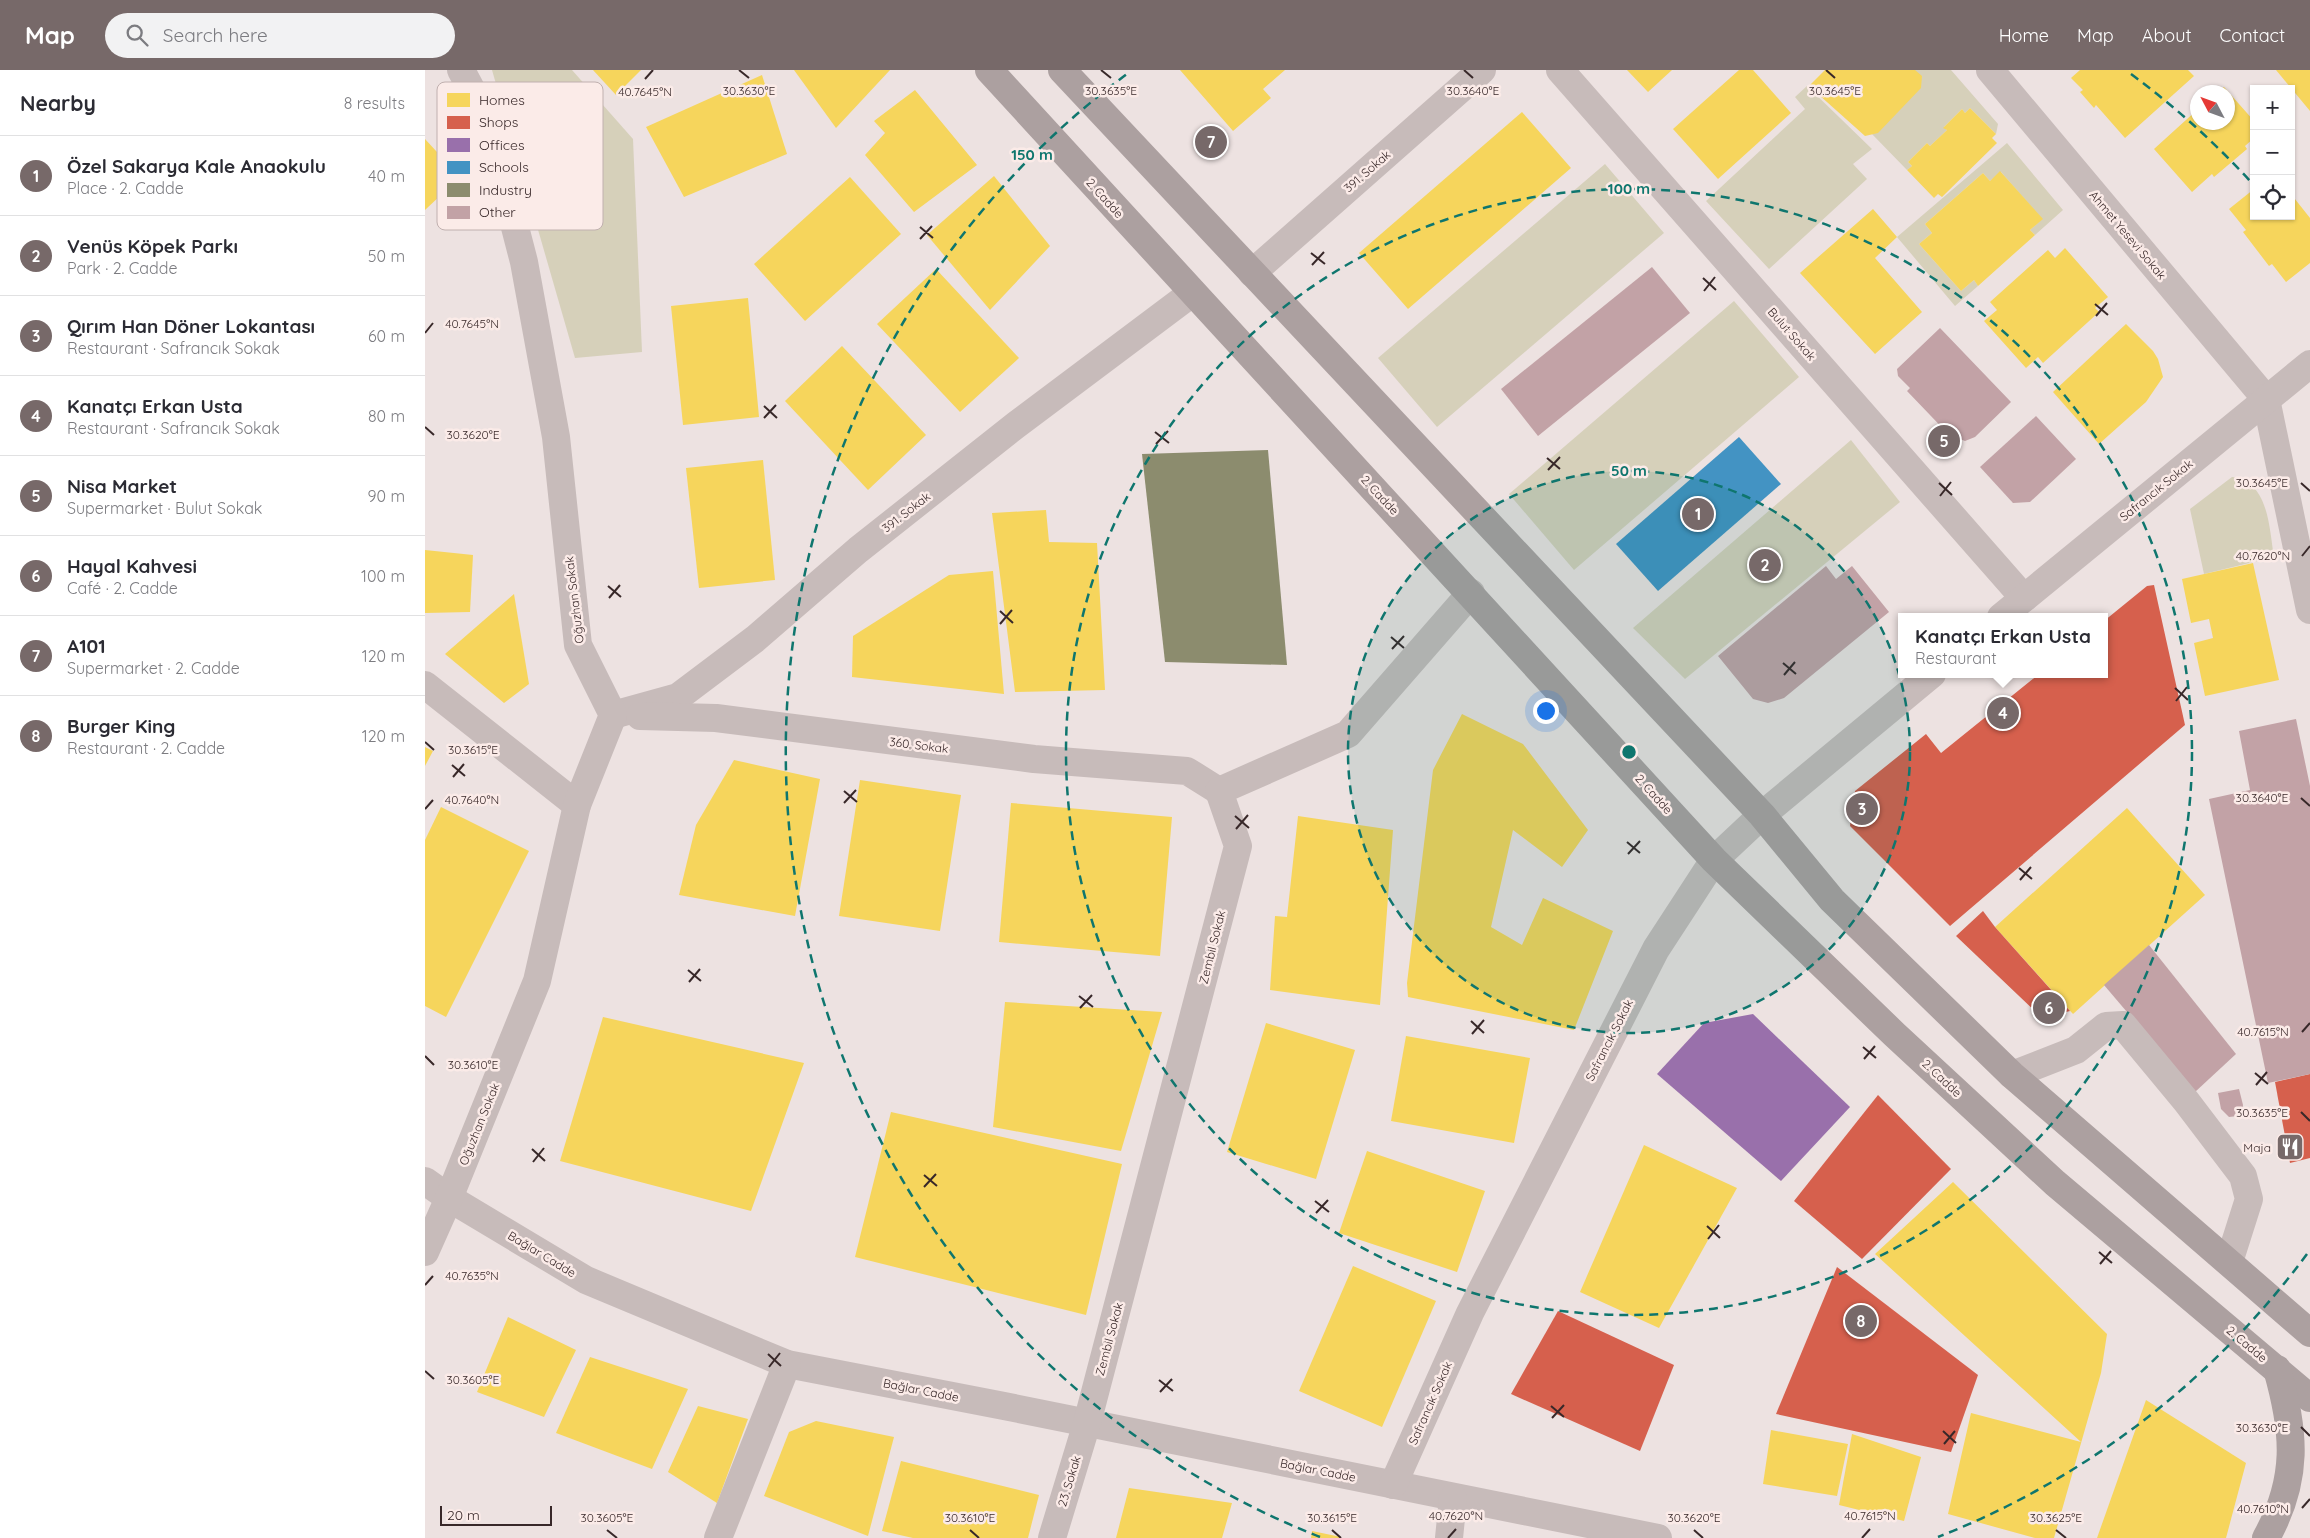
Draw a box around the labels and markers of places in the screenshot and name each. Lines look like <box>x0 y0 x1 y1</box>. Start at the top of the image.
pin: 7 <box>1195 123 1227 161</box>
pin: 5 <box>1928 422 1960 460</box>
pin: 1 <box>1682 495 1714 533</box>
pin: 2 <box>1749 546 1781 584</box>
pin: 4 <box>1987 694 2019 732</box>
centre of rings <box>1620 743 1638 761</box>
pin: 3 <box>1846 790 1878 828</box>
pin: 6 <box>2033 989 2065 1027</box>
restaurant icon: Maja <box>2275 1132 2305 1162</box>
place label: Maja <box>2243 1140 2271 1155</box>
pin: 8 <box>1845 1302 1877 1340</box>

